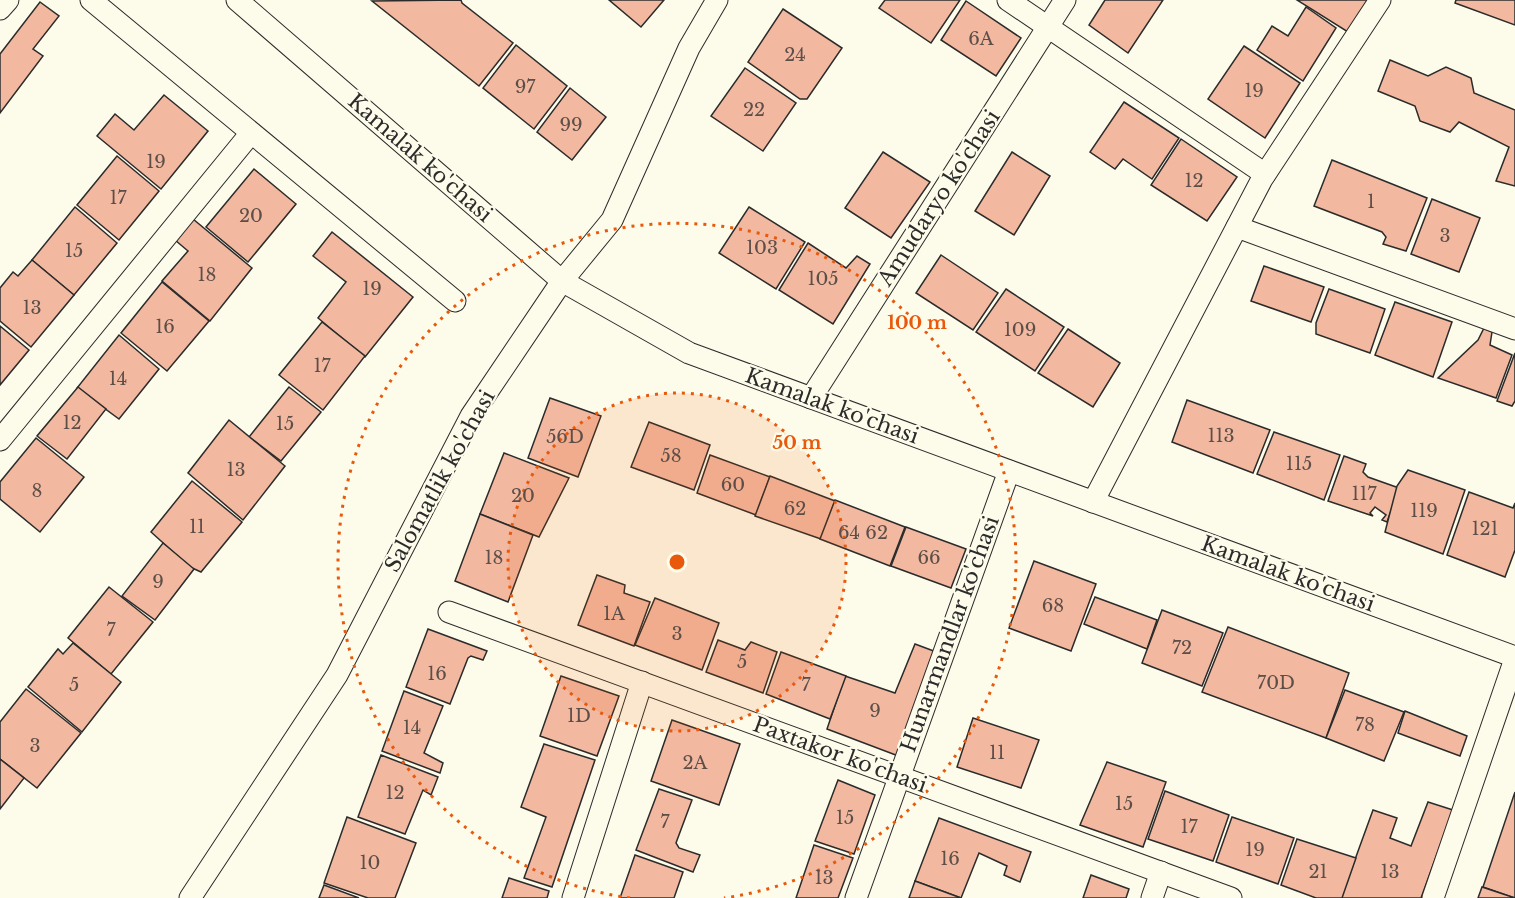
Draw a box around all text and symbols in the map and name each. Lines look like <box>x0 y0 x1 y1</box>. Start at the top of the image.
house number: 6A <box>968 28 995 50</box>
house number: 24 <box>784 44 806 66</box>
house number: 97 <box>515 76 536 98</box>
house number: 19 <box>1244 80 1264 102</box>
street label: Kamalak ko'chasi <box>342 88 498 228</box>
house number: 22 <box>743 99 765 121</box>
street label: Amudaryo ko'chasi <box>872 105 1006 292</box>
house number: 99 <box>559 114 583 136</box>
house number: 19 <box>146 151 166 173</box>
house number: 12 <box>1184 170 1204 192</box>
house number: 17 <box>109 187 127 209</box>
house number: 1 <box>1367 191 1375 213</box>
house number: 20 <box>239 205 263 227</box>
house number: 3 <box>1439 225 1451 247</box>
house number: 103 <box>746 237 778 259</box>
house number: 15 <box>65 240 83 262</box>
house number: 18 <box>198 264 216 286</box>
house number: 105 <box>807 268 839 290</box>
house number: 19 <box>362 278 382 300</box>
house number: 13 <box>22 297 42 319</box>
text: 100 m <box>887 312 947 334</box>
house number: 16 <box>155 316 175 338</box>
house number: 109 <box>1004 319 1036 341</box>
house number: 17 <box>313 355 331 377</box>
street label: Kamalak ko'chasi <box>742 363 922 449</box>
house number: 14 <box>109 368 127 390</box>
street label: Salomatlik ko'chasi <box>379 385 501 577</box>
house number: 12 <box>62 412 82 434</box>
house number: 15 <box>276 413 294 435</box>
house number: 113 <box>1207 425 1235 447</box>
house number: 56D <box>546 426 584 448</box>
text: 50 m <box>773 432 822 454</box>
house number: 58 <box>660 445 682 467</box>
house number: 115 <box>1286 453 1312 475</box>
house number: 13 <box>226 459 246 481</box>
house number: 60 <box>721 474 745 496</box>
house number: 8 <box>32 480 42 502</box>
house number: 117 <box>1351 483 1378 505</box>
house number: 20 <box>511 485 535 507</box>
house number: 62 <box>784 498 806 520</box>
house number: 119 <box>1410 500 1438 522</box>
street label: Hunarmandlar ko'chasi <box>895 512 1005 756</box>
house number: 11 <box>189 516 205 538</box>
house number: 121 <box>1471 518 1499 540</box>
house number: 64 62 <box>838 522 888 544</box>
street label: Kamalak ko'chasi <box>1198 531 1378 617</box>
house number: 18 <box>485 547 503 569</box>
house number: 66 <box>917 547 941 569</box>
centre of rings <box>667 552 687 572</box>
house number: 9 <box>152 571 164 593</box>
house number: 68 <box>1042 595 1064 617</box>
house number: 1A <box>603 603 626 625</box>
house number: 7 <box>106 619 116 641</box>
house number: 3 <box>671 623 683 645</box>
house number: 72 <box>1172 637 1192 659</box>
house number: 5 <box>737 651 747 673</box>
house number: 16 <box>427 663 447 685</box>
house number: 70D <box>1257 672 1295 694</box>
house number: 5 <box>69 674 79 696</box>
house number: 7 <box>801 674 811 696</box>
house number: 9 <box>869 700 881 722</box>
house number: 1D <box>567 705 591 727</box>
street label: Paxtakor ko'chasi <box>750 711 930 799</box>
house number: 78 <box>1355 714 1375 736</box>
house number: 14 <box>403 717 421 739</box>
house number: 3 <box>29 735 41 757</box>
house number: 11 <box>989 742 1005 764</box>
house number: 2A <box>683 752 709 774</box>
house number: 12 <box>385 782 405 804</box>
house number: 15 <box>1115 793 1133 815</box>
house number: 15 <box>836 807 854 829</box>
house number: 7 <box>660 811 670 833</box>
house number: 17 <box>1180 816 1198 838</box>
house number: 19 <box>1245 839 1265 861</box>
house number: 16 <box>940 848 960 870</box>
house number: 10 <box>360 852 380 874</box>
house number: 21 <box>1308 861 1328 883</box>
house number: 13 <box>1380 861 1400 883</box>
house number: 13 <box>814 867 834 889</box>

